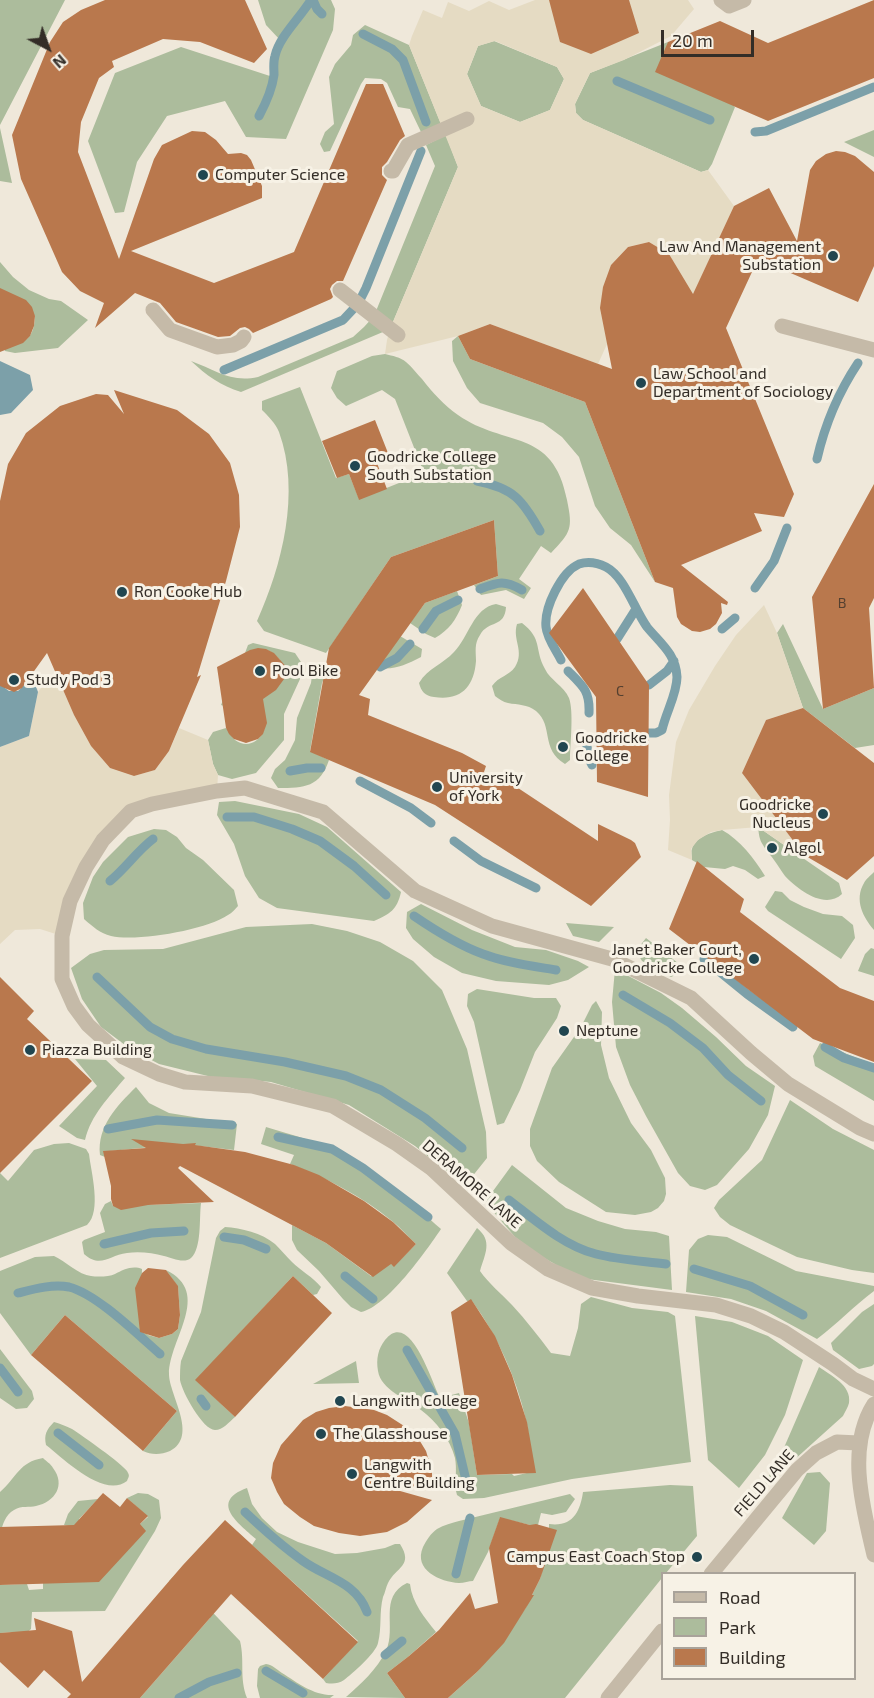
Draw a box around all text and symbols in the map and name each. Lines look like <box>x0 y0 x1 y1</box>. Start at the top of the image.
north arrow <box>18 18 78 78</box>
scale bar <box>664 18 757 56</box>
text: 20 m <box>672 29 713 51</box>
text: N <box>50 51 71 73</box>
place label: Computer Science <box>215 165 345 185</box>
marker: Computer Science <box>196 168 210 182</box>
place label: Law And Management Substation <box>659 237 821 275</box>
marker: Law And Management Substation <box>826 249 840 263</box>
place label: Law School and Department of Sociology <box>653 364 833 402</box>
marker: Law School and Department of Sociology <box>634 376 648 390</box>
place label: Goodricke College South Substation <box>367 447 496 485</box>
marker: Goodricke College South Substation <box>348 459 362 473</box>
place label: Ron Cooke Hub <box>134 582 242 602</box>
marker: Ron Cooke Hub <box>115 585 129 599</box>
house number: B <box>838 595 846 611</box>
place label: Pool Bike <box>272 661 338 681</box>
marker: Pool Bike <box>253 664 267 678</box>
place label: Study Pod 3 <box>26 670 111 690</box>
marker: Study Pod 3 <box>7 673 21 687</box>
house number: C <box>616 683 624 699</box>
place label: Goodricke College <box>575 728 647 766</box>
marker: Goodricke College <box>556 740 570 754</box>
place label: University of York <box>449 768 523 806</box>
marker: University of York <box>430 780 444 794</box>
place label: Goodricke Nucleus <box>739 795 811 833</box>
marker: Goodricke Nucleus <box>816 807 830 821</box>
place label: Algol <box>784 838 821 858</box>
marker: Algol <box>765 841 779 855</box>
place label: Janet Baker Court, Goodricke College <box>612 940 742 978</box>
marker: Janet Baker Court, Goodricke College <box>747 952 761 966</box>
place label: Neptune <box>576 1021 638 1041</box>
marker: Neptune <box>557 1024 571 1038</box>
place label: Piazza Building <box>42 1040 152 1060</box>
marker: Piazza Building <box>23 1043 37 1057</box>
street label: DERAMORE LANE <box>419 1136 525 1232</box>
place label: Langwith College <box>352 1391 477 1411</box>
marker: Langwith College <box>333 1394 347 1408</box>
place label: The Glasshouse <box>333 1424 448 1444</box>
marker: The Glasshouse <box>314 1427 328 1441</box>
street label: FIELD LANE <box>730 1446 798 1520</box>
place label: Langwith Centre Building <box>364 1455 475 1493</box>
marker: Langwith Centre Building <box>345 1467 359 1481</box>
place label: Campus East Coach Stop <box>506 1547 685 1567</box>
marker: Campus East Coach Stop <box>690 1550 704 1564</box>
legend <box>661 1572 856 1680</box>
text: Road <box>719 1586 760 1608</box>
text: Park <box>719 1616 756 1638</box>
text: Building <box>719 1646 786 1668</box>

